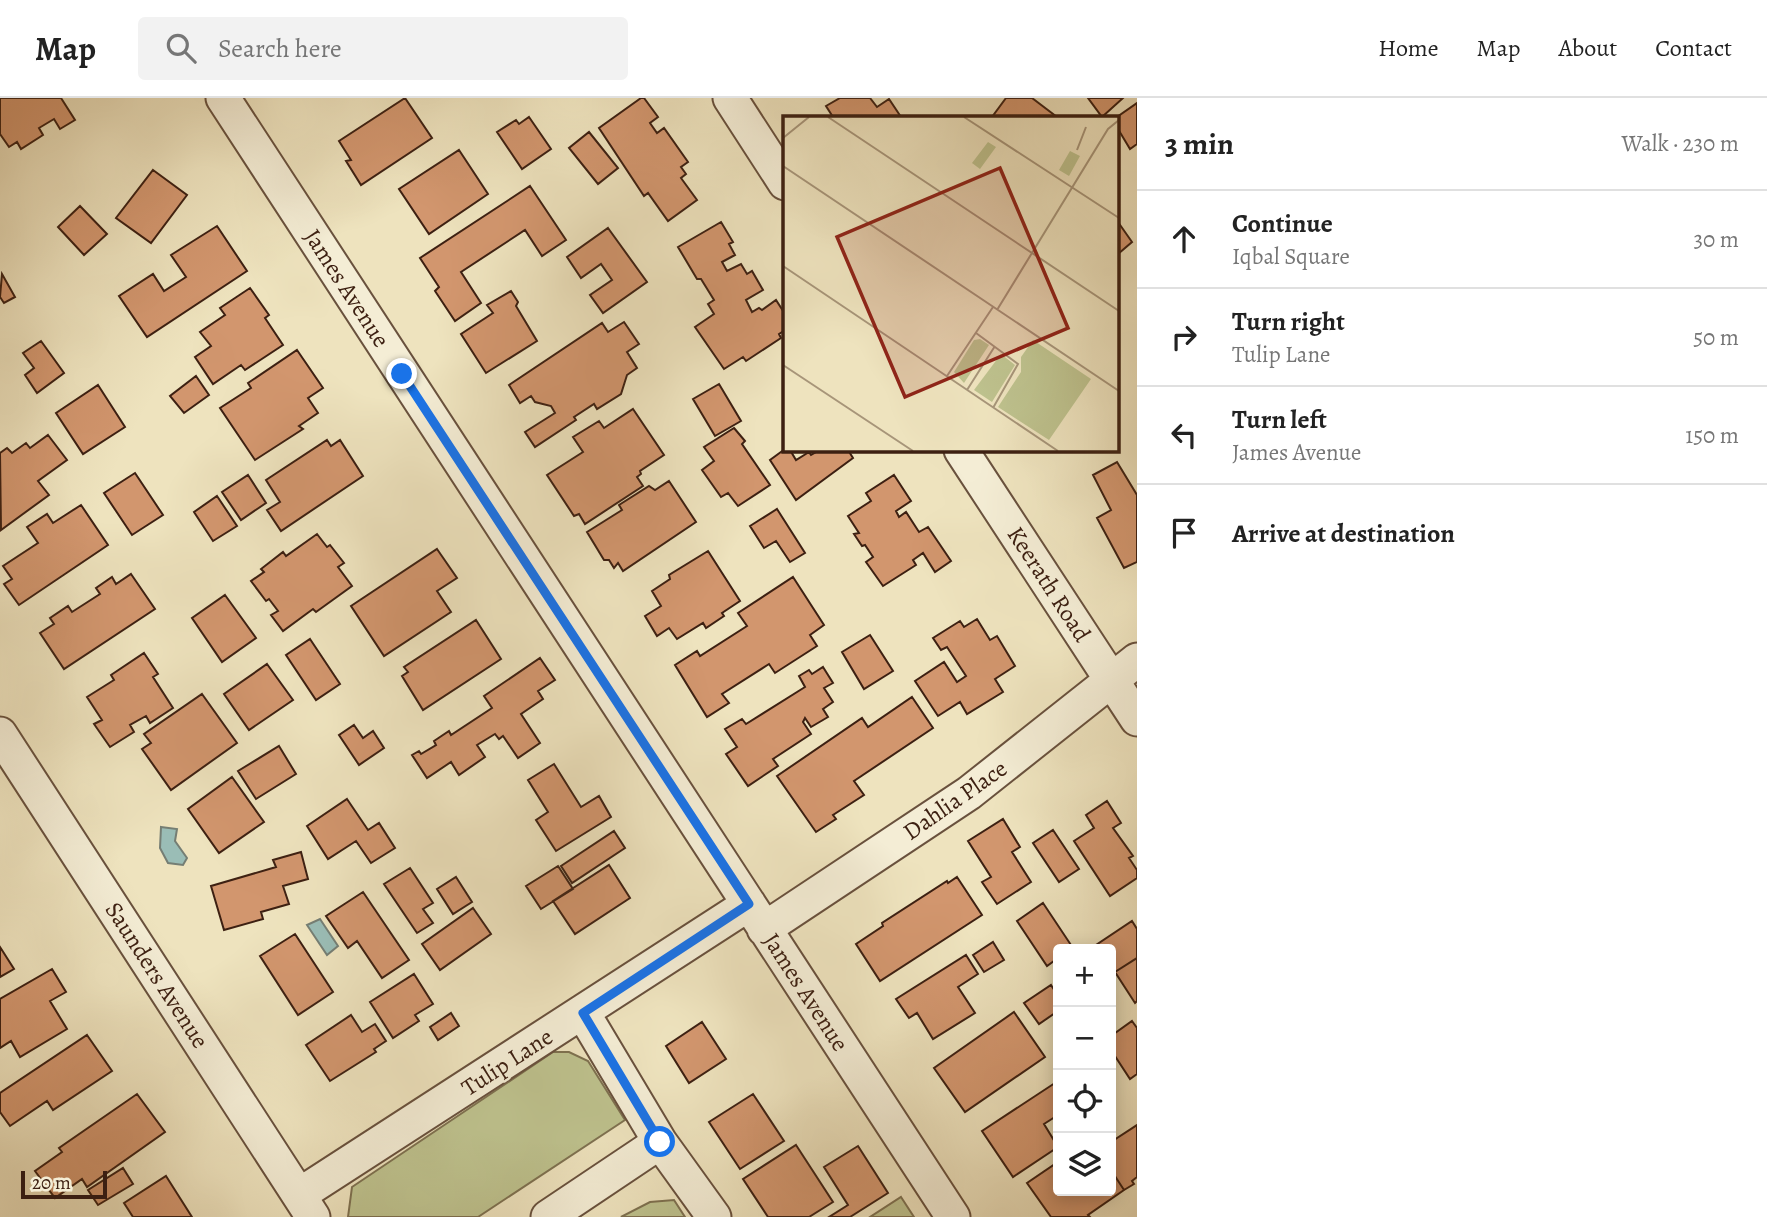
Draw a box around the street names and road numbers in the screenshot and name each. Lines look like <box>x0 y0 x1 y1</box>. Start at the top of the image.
street label: James Avenue <box>297 223 397 353</box>
street label: Keerath Road <box>1000 520 1098 648</box>
street label: Dahlia Place <box>897 752 1013 848</box>
street label: Saunders Avenue <box>98 896 216 1054</box>
street label: James Avenue <box>756 927 856 1057</box>
street label: Tulip Lane <box>455 1021 559 1103</box>

